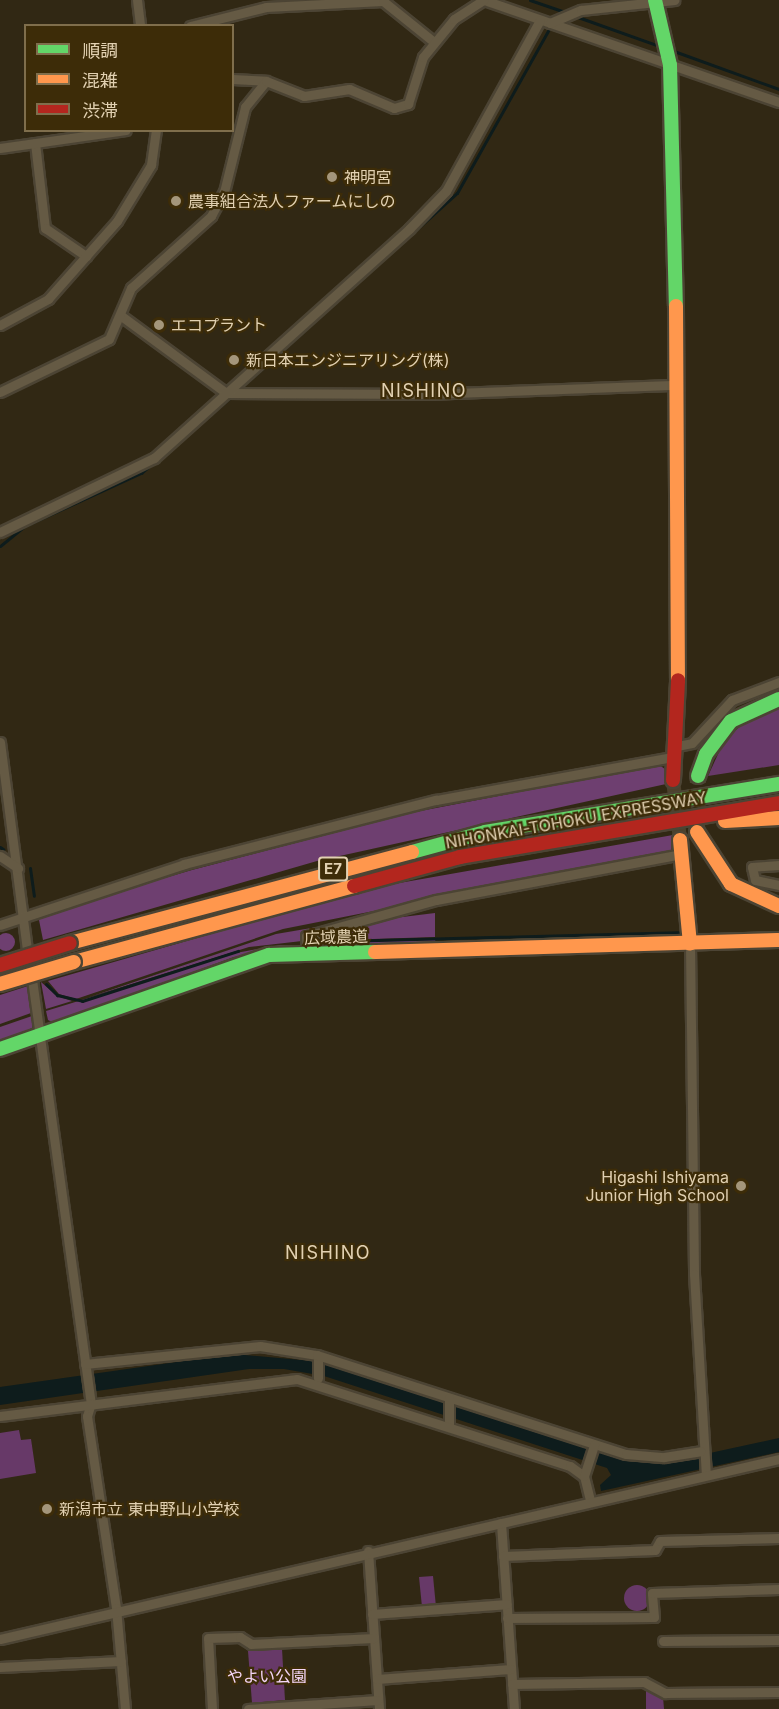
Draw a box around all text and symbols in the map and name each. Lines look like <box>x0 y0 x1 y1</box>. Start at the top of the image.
legend <box>24 24 234 132</box>
text: 順調 <box>82 40 118 61</box>
text: 混雑 <box>82 70 118 91</box>
text: 渋滞 <box>82 100 118 121</box>
place label: 神明宮 <box>344 167 392 187</box>
marker: 神明宮 <box>325 170 339 184</box>
place label: 農事組合法人ファームにしの <box>188 191 396 211</box>
marker: 農事組合法人ファームにしの <box>169 194 183 208</box>
place label: エコプラント <box>171 315 267 335</box>
marker: エコプラント <box>152 318 166 332</box>
place label: 新日本エンジニアリング(株) <box>246 350 450 370</box>
marker: 新日本エンジニアリング(株) <box>227 353 241 367</box>
district label: NISHINO <box>381 380 467 402</box>
street label: NIHONKAI-TOHOKU EXPRESSWAY <box>444 788 708 852</box>
road number: E7 <box>318 857 348 881</box>
street label: 広域農道 <box>304 926 368 948</box>
place label: Higashi Ishiyama Junior High School <box>585 1167 729 1205</box>
marker: Higashi Ishiyama Junior High School <box>734 1179 748 1193</box>
district label: NISHINO <box>285 1242 371 1264</box>
place label: 新潟市立 東中野山小学校 <box>59 1499 239 1519</box>
marker: 新潟市立 東中野山小学校 <box>40 1502 54 1516</box>
park label: やよい公園 <box>227 1666 307 1686</box>

